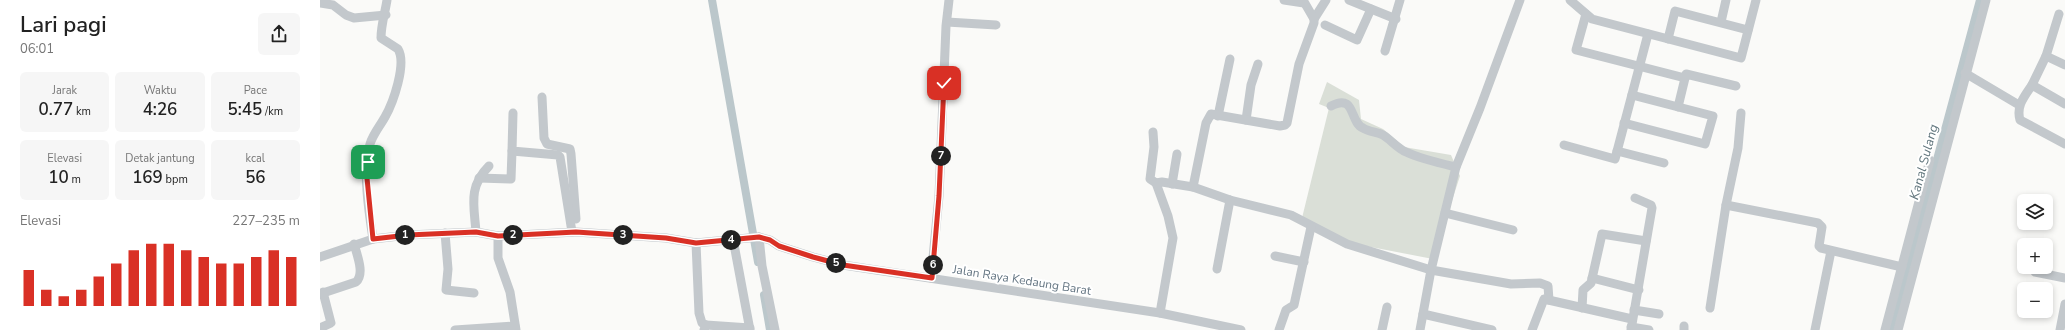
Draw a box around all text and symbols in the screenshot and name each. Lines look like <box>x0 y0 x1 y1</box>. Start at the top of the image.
text: Lari pagi <box>20 10 107 40</box>
button: share <box>258 13 300 55</box>
text: 06:01 <box>20 40 54 58</box>
pin <box>927 66 961 100</box>
icon: check <box>933 72 955 94</box>
text: Jarak <box>52 83 77 98</box>
text: Waktu <box>144 83 176 98</box>
text: Pace <box>244 83 267 98</box>
text: 0.77 <box>38 98 73 121</box>
text: 4:26 <box>143 98 177 121</box>
text: 5:45 <box>228 98 262 121</box>
text: km <box>73 104 91 119</box>
text: /km <box>262 104 283 119</box>
water label: Kanal Sulang <box>1905 122 1943 202</box>
pin <box>351 145 385 179</box>
pin: 7 <box>931 146 951 166</box>
text: 7 <box>938 148 944 163</box>
text: Elevasi <box>47 151 82 166</box>
text: Detak jantung <box>125 151 195 166</box>
text: kcal <box>246 151 265 166</box>
icon: arrive <box>357 151 379 173</box>
text: 10 <box>48 166 69 189</box>
text: 169 <box>132 166 163 189</box>
text: 56 <box>245 166 266 189</box>
text: m <box>69 172 81 187</box>
text: bpm <box>163 172 188 187</box>
map controls <box>2017 194 2053 318</box>
button: layers <box>2017 194 2053 230</box>
text: Elevasi <box>20 212 61 230</box>
text: 227–235 m <box>232 212 300 230</box>
pin: 1 <box>395 225 415 245</box>
pin: 2 <box>503 225 523 245</box>
pin: 3 <box>613 225 633 245</box>
text: 1 <box>402 227 408 242</box>
text: 2 <box>510 227 516 242</box>
text: 3 <box>620 227 626 242</box>
pin: 4 <box>721 230 741 250</box>
text: 4 <box>728 232 734 247</box>
button: + <box>2017 238 2053 274</box>
pin: 5 <box>826 253 846 273</box>
text: 5 <box>833 255 839 270</box>
pin: 6 <box>923 255 943 275</box>
text: 6 <box>930 257 936 272</box>
street label: Jalan Raya Kedaung Barat <box>951 261 1093 299</box>
button: − <box>2017 282 2053 318</box>

